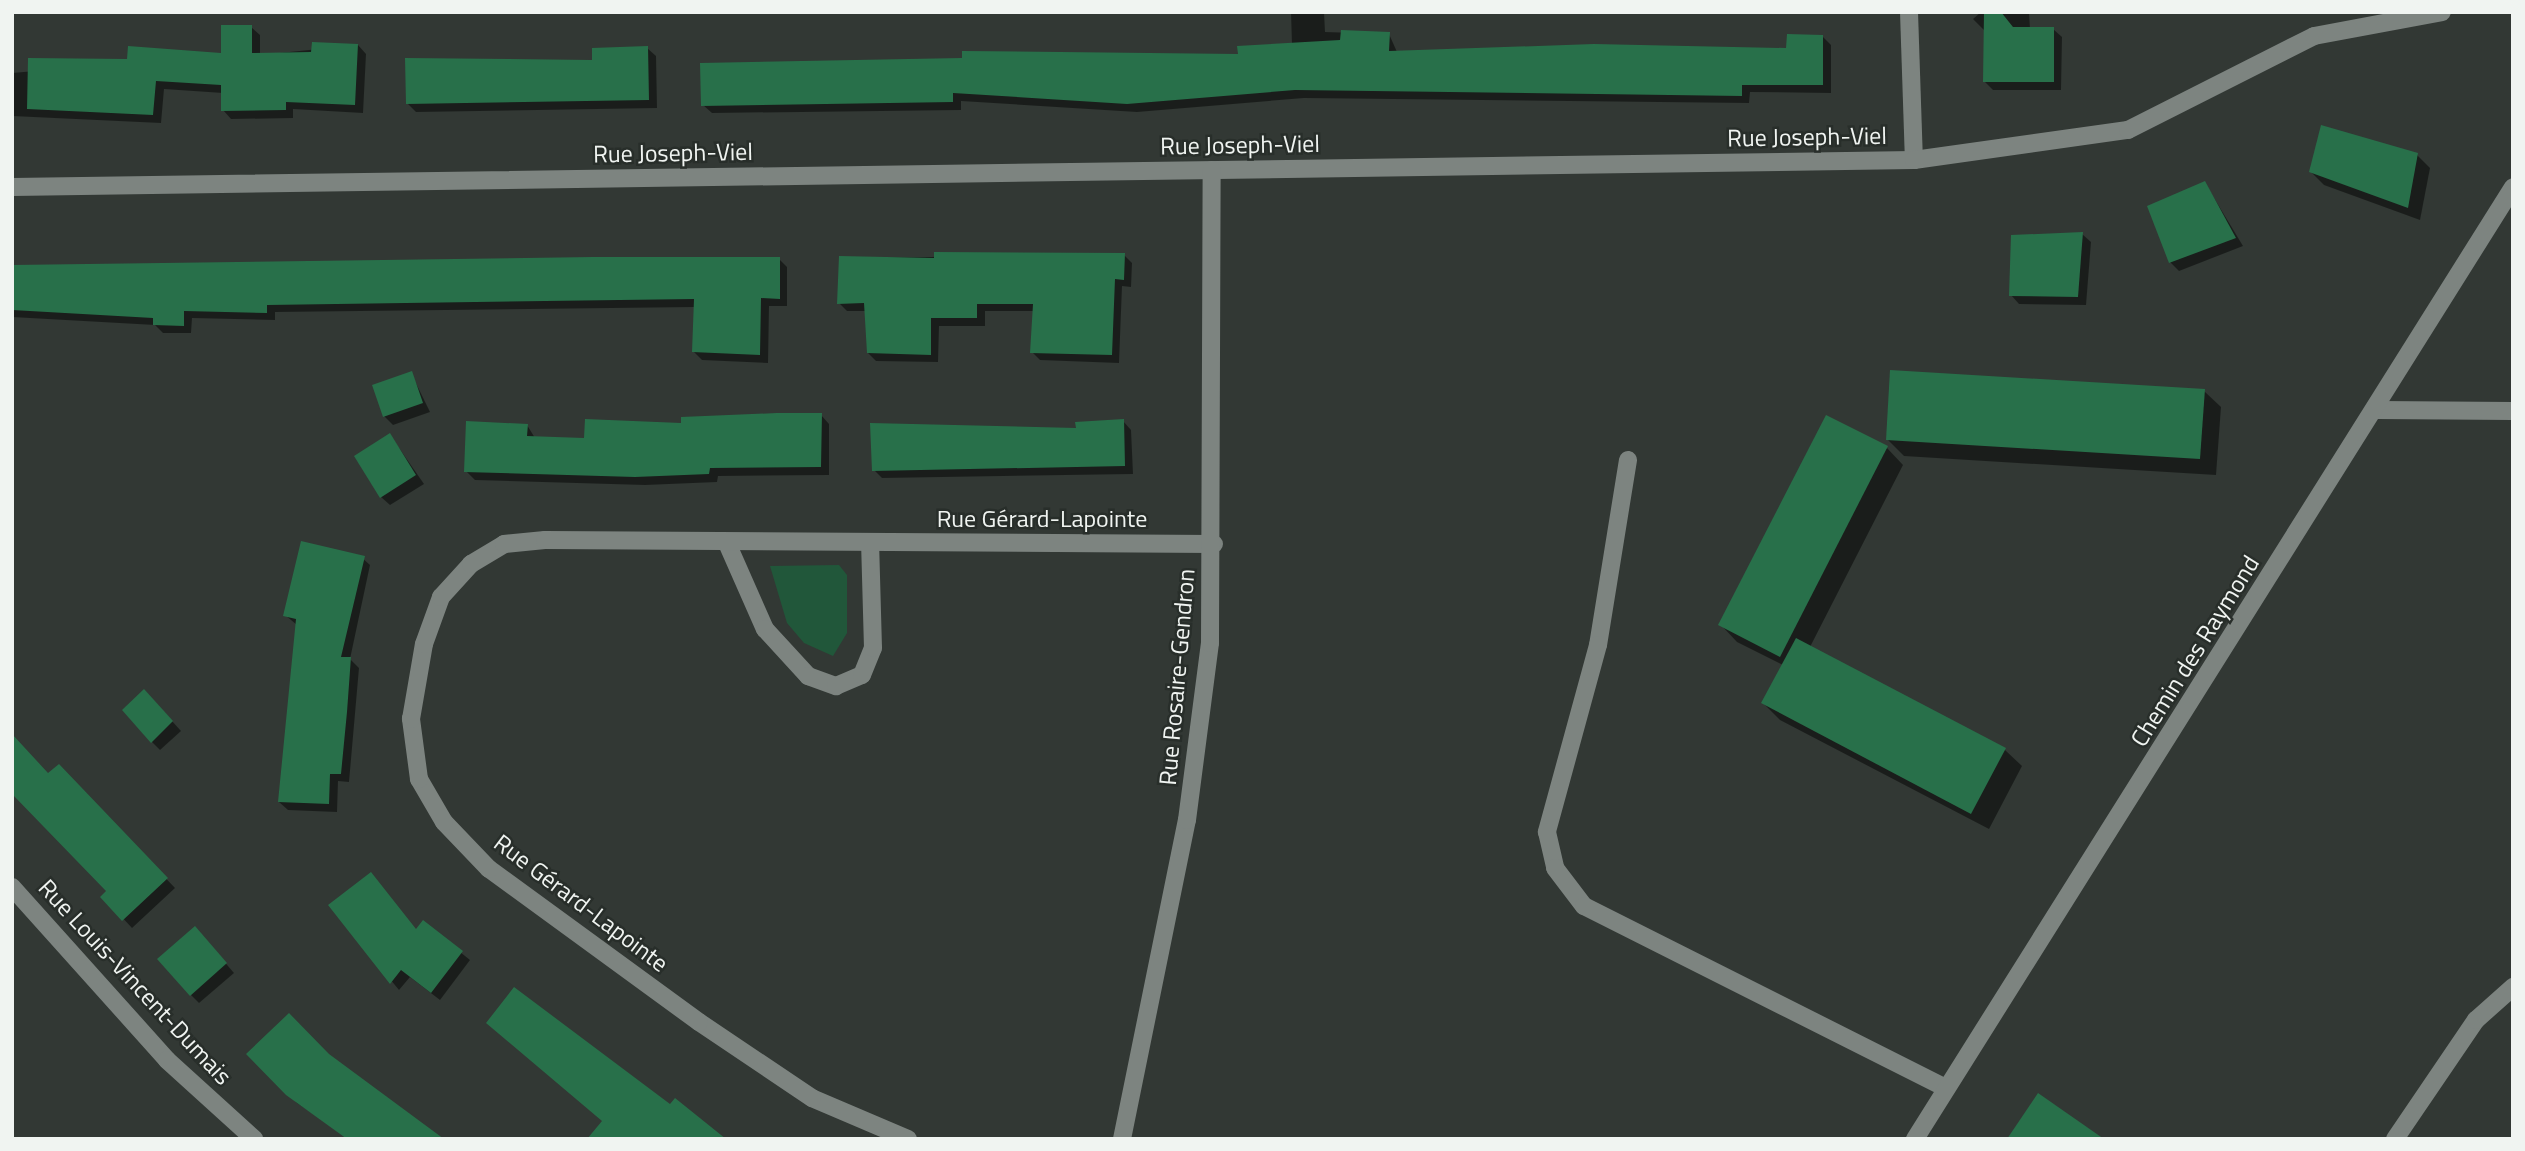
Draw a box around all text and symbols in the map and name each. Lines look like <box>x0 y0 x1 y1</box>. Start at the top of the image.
street label: Rue Joseph-Viel <box>1727 121 1887 153</box>
street label: Rue Joseph-Viel <box>1160 129 1320 161</box>
street label: Rue Joseph-Viel <box>593 137 753 169</box>
street label: Rue Gérard-Lapointe <box>937 505 1147 533</box>
street label: Chemin des Raymond <box>2125 550 2265 752</box>
street label: Rue Rosaire-Gendron <box>1153 567 1201 787</box>
street label: Rue Gérard-Lapointe <box>488 828 674 978</box>
street label: Rue Louis-Vincent-Dumais <box>32 873 238 1091</box>

